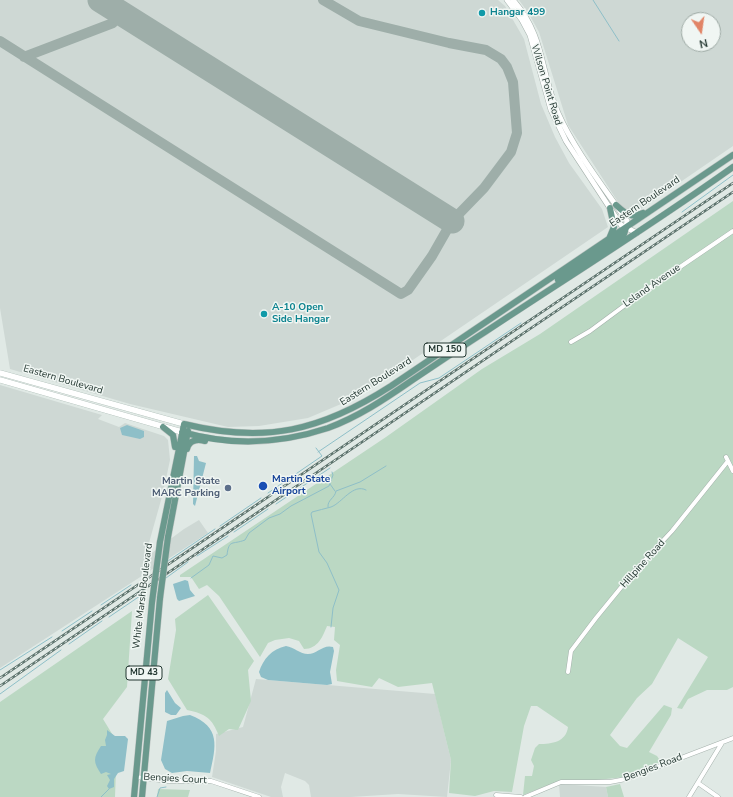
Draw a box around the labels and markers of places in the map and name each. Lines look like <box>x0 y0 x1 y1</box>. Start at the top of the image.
place label: Hangar 499 <box>490 7 545 19</box>
marker: Hangar 499 <box>477 8 487 18</box>
place label: A-10 Open Side Hangar <box>272 302 329 326</box>
marker: A-10 Open Side Hangar <box>259 309 269 319</box>
place label: Martin State Airport <box>272 474 330 498</box>
place label: Martin State MARC Parking <box>152 476 220 500</box>
marker: Martin State Airport <box>257 480 269 492</box>
marker: Martin State MARC Parking <box>223 483 233 493</box>

